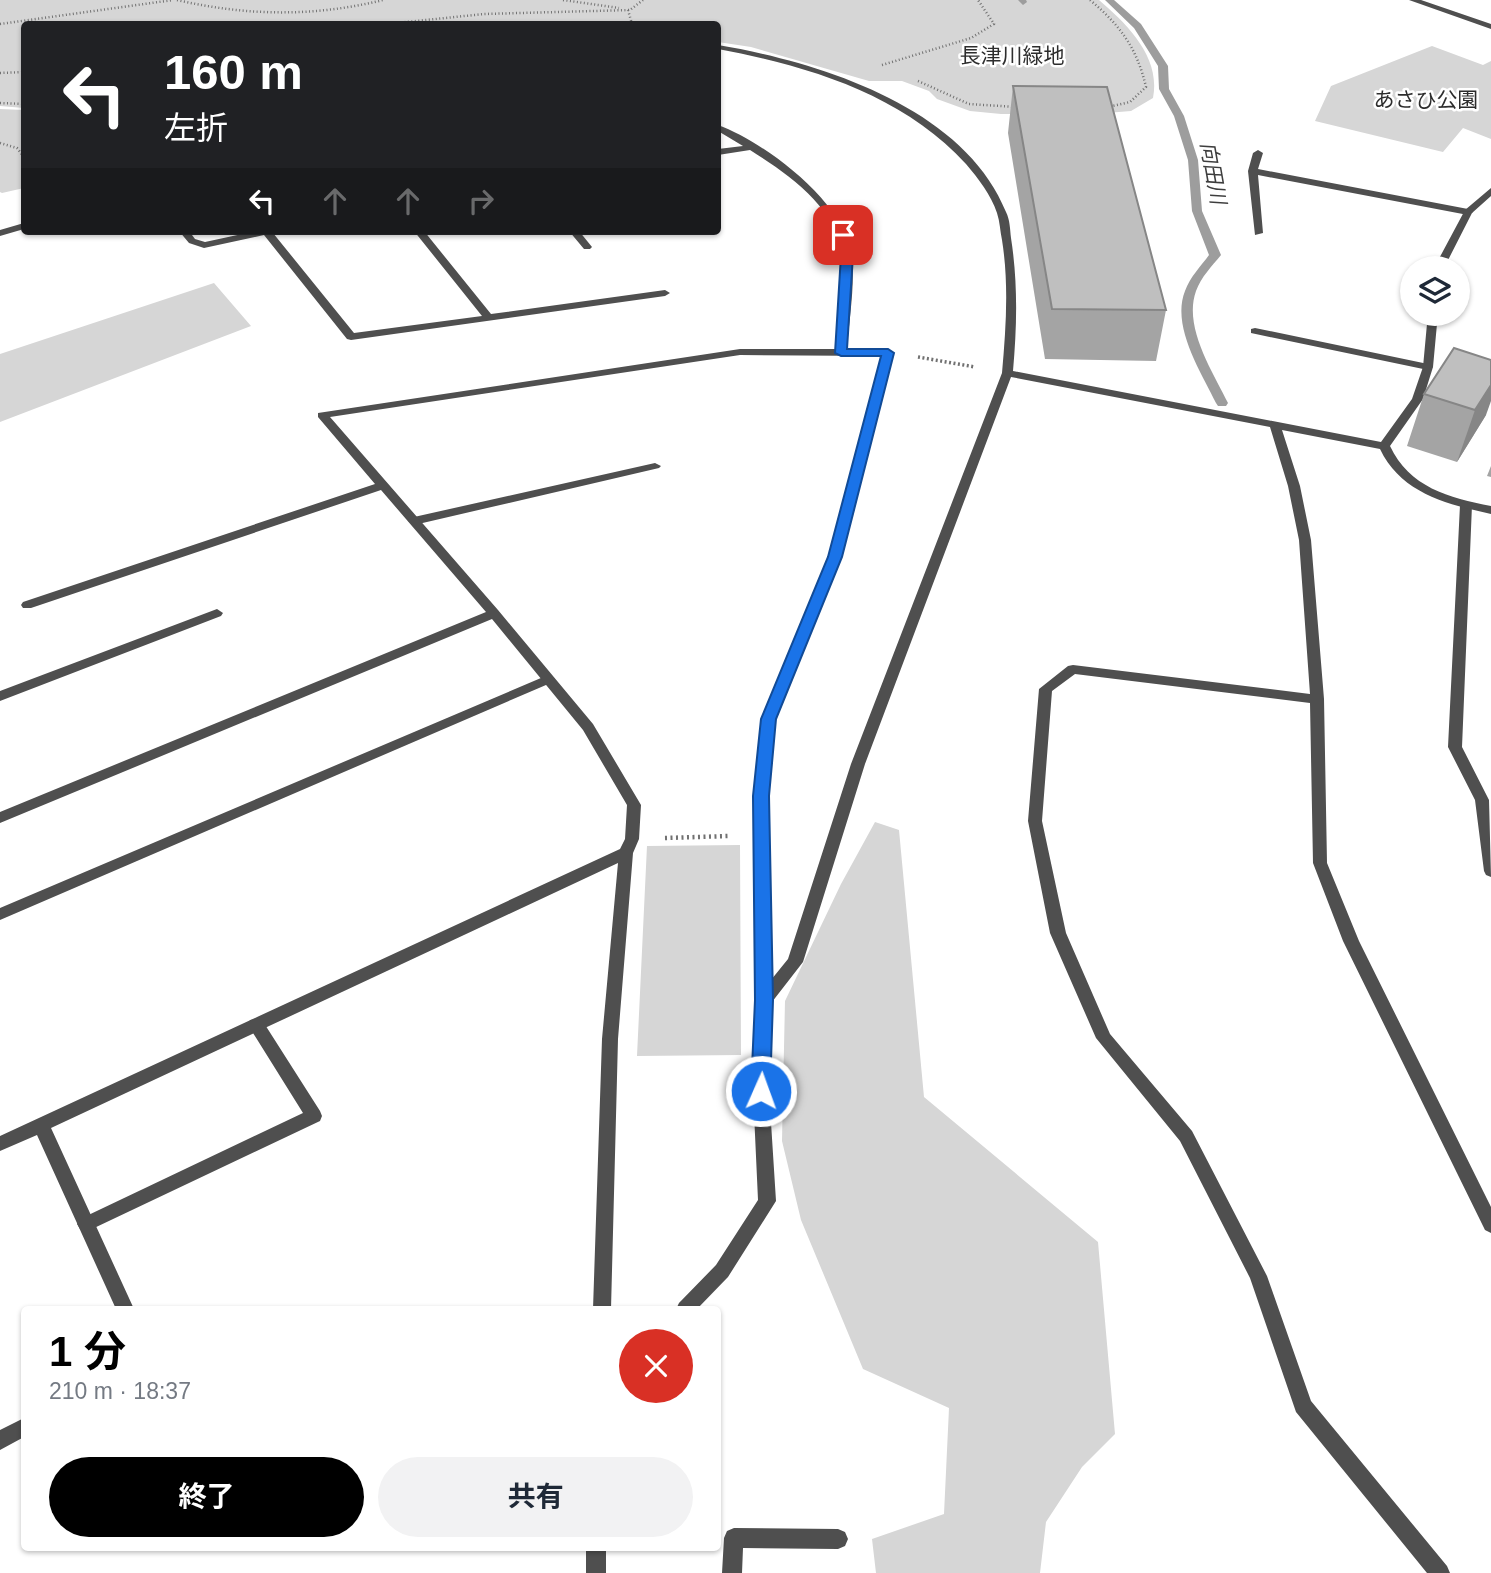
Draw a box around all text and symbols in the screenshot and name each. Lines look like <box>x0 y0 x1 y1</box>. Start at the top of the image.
park label: 長津川緑地 <box>960 44 1065 67</box>
text: 160 m <box>164 45 303 99</box>
icon: left <box>49 49 140 140</box>
park label: あさひ公園 <box>1374 88 1479 111</box>
text: 左折 <box>164 110 228 146</box>
water label: 向田川 <box>1197 140 1231 208</box>
icon: left <box>243 182 281 220</box>
icon: ahead <box>316 182 354 220</box>
icon: ahead <box>389 182 427 220</box>
icon: right <box>462 182 500 220</box>
pin <box>813 205 873 265</box>
icon: arrive <box>824 216 862 254</box>
map controls <box>1400 256 1470 326</box>
button: layers <box>1400 256 1470 326</box>
position arrow <box>724 1054 798 1128</box>
text: 1 分 <box>49 1328 126 1375</box>
button: close <box>619 1329 693 1403</box>
text: 210 m · 18:37 <box>49 1378 191 1404</box>
button: 終了 <box>49 1457 364 1537</box>
button: 共有 <box>378 1457 693 1537</box>

